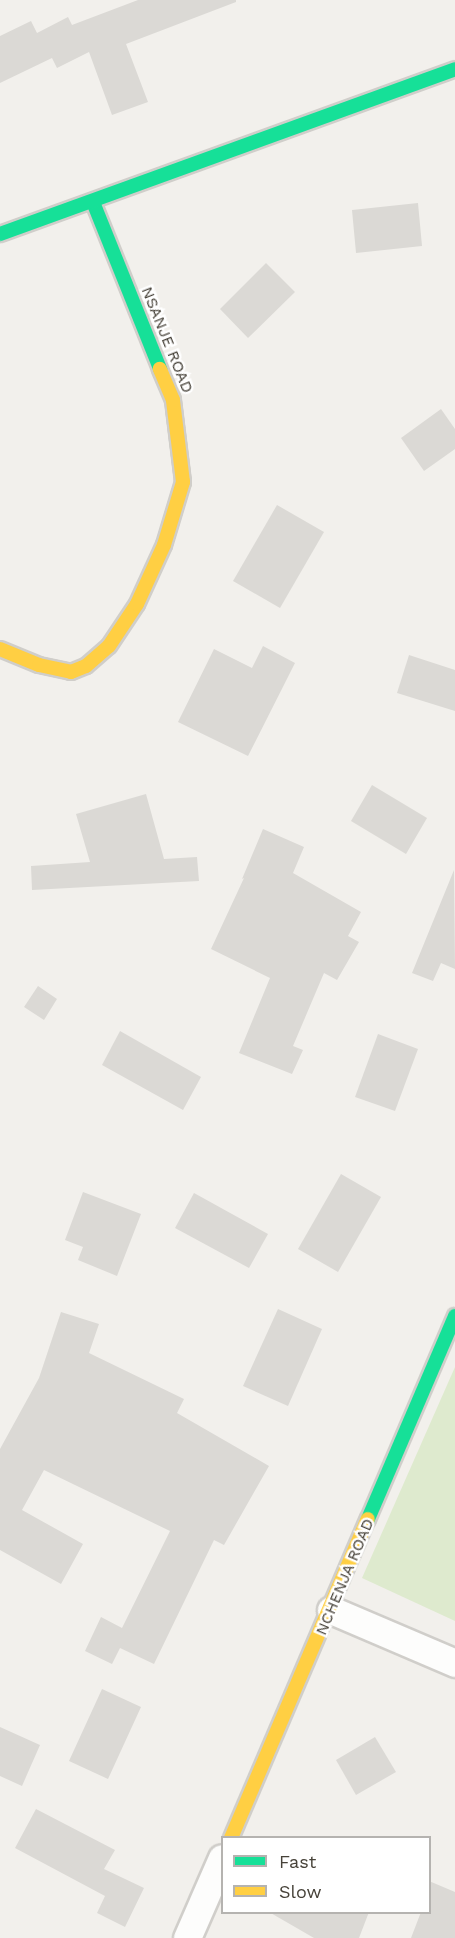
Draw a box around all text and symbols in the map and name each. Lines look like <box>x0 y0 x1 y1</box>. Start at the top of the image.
street label: NSANJE ROAD <box>137 284 197 396</box>
street label: NCHENJA ROAD <box>312 1516 378 1638</box>
legend <box>221 1836 431 1914</box>
text: Fast <box>279 1851 316 1872</box>
text: Slow <box>279 1881 322 1902</box>

